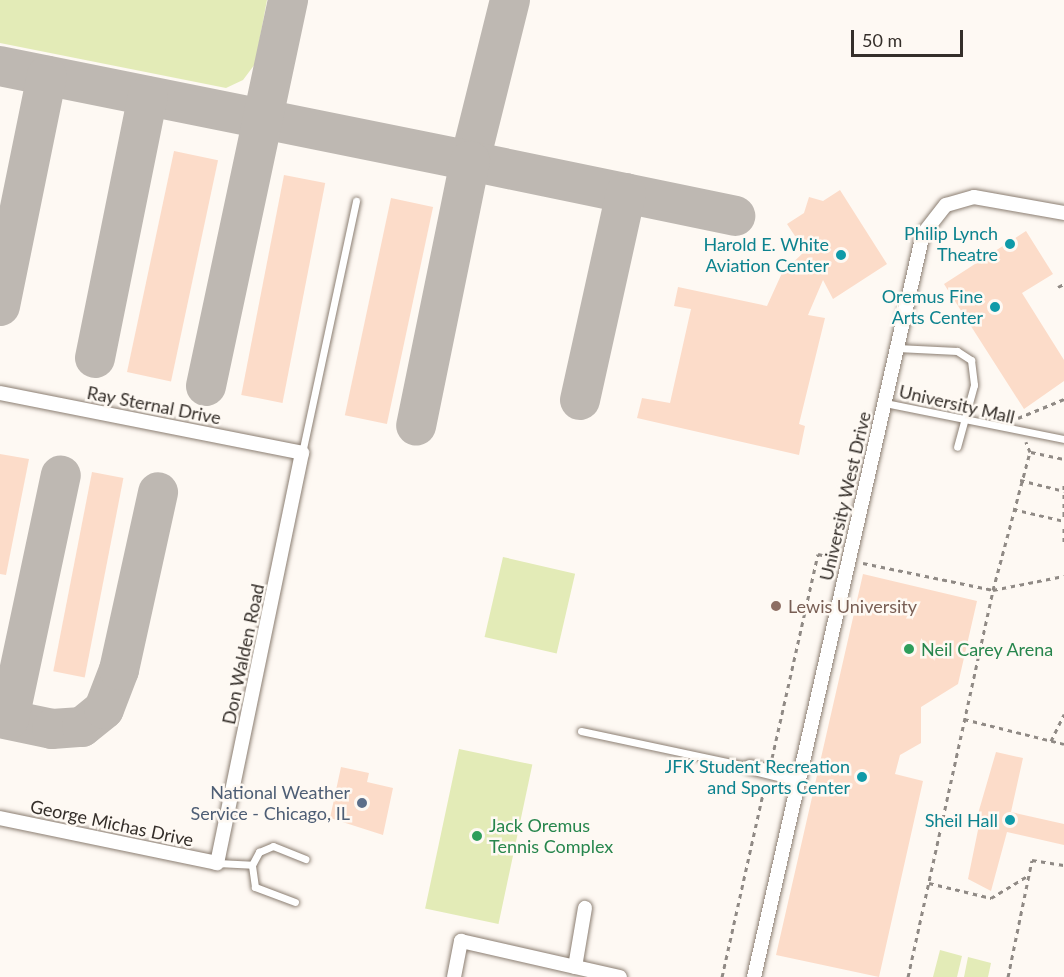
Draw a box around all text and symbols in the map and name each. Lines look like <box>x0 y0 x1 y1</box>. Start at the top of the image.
scale bar <box>854 18 966 56</box>
text: 50 m <box>862 29 902 51</box>
place label: Philip Lynch Theatre <box>904 223 998 266</box>
place label: Harold E. White Aviation Center <box>703 234 829 276</box>
marker: Philip Lynch Theatre <box>1003 237 1017 251</box>
marker: Harold E. White Aviation Center <box>834 248 848 262</box>
place label: Oremus Fine Arts Center <box>882 286 983 328</box>
marker: Oremus Fine Arts Center <box>988 300 1002 314</box>
street label: University Mall <box>897 380 1017 428</box>
street label: Ray Sternal Drive <box>85 381 223 429</box>
street label: University West Drive <box>815 409 875 583</box>
street label: Don Walden Road <box>218 582 268 726</box>
place label: Lewis University <box>788 595 917 617</box>
marker: Lewis University <box>769 599 783 613</box>
place label: Neil Carey Arena <box>921 638 1054 660</box>
marker: Neil Carey Arena <box>902 642 916 656</box>
place label: JFK Student Recreation and Sports Center <box>665 756 850 798</box>
marker: JFK Student Recreation and Sports Center <box>855 770 869 784</box>
place label: National Weather Service - Chicago, IL <box>190 782 350 824</box>
street label: George Michas Drive <box>28 795 196 851</box>
marker: National Weather Service - Chicago, IL <box>355 796 369 810</box>
place label: Sheil Hall <box>925 809 998 831</box>
marker: Sheil Hall <box>1003 813 1017 827</box>
place label: Jack Oremus Tennis Complex <box>489 815 613 858</box>
marker: Jack Oremus Tennis Complex <box>470 829 484 843</box>

